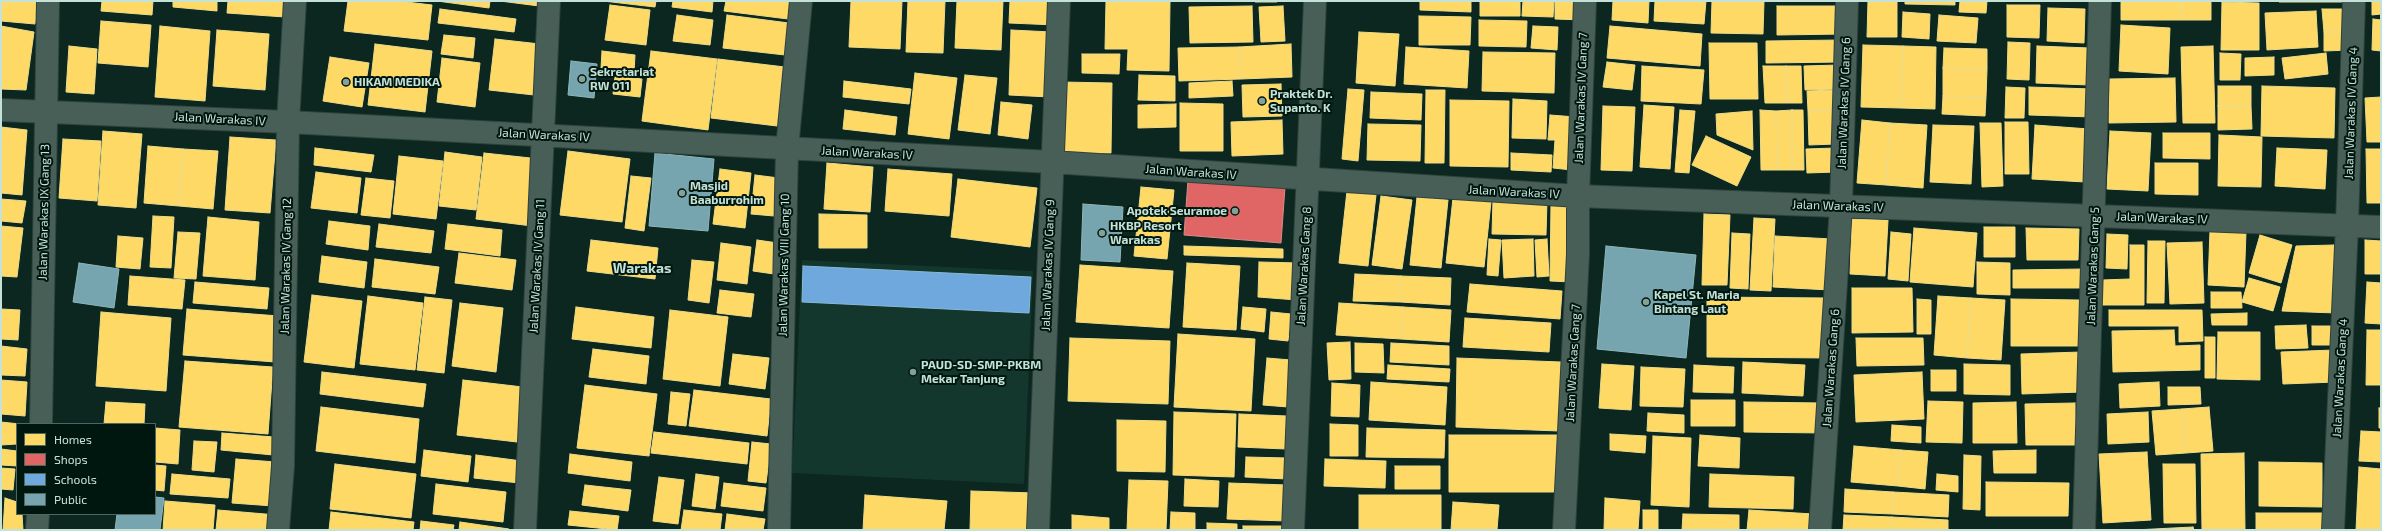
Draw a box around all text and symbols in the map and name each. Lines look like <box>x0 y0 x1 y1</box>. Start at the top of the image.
street label: Jalan Warakas IV Gang 7 <box>1572 32 1590 164</box>
street label: Jalan Warakas IV Gang 6 <box>1835 37 1853 169</box>
street label: Jalan Warakas IV Gang 4 <box>2341 47 2361 179</box>
place label: Sekretariat RW 011 <box>590 65 654 93</box>
marker: Sekretariat RW 011 <box>577 74 587 84</box>
place label: HIKAM MEDIKA <box>354 75 440 89</box>
marker: HIKAM MEDIKA <box>341 77 351 87</box>
place label: Praktek Dr. Supanto. K <box>1270 87 1333 115</box>
marker: Praktek Dr. Supanto. K <box>1257 96 1267 106</box>
street label: Jalan Warakas IV <box>174 109 266 129</box>
street label: Jalan Warakas IV <box>498 125 590 145</box>
street label: Jalan Warakas IV <box>821 143 913 163</box>
street label: Jalan Warakas IX Gang 13 <box>36 144 52 280</box>
street label: Jalan Warakas IV <box>1145 162 1237 182</box>
place label: Masjid Baaburrohim <box>690 179 764 207</box>
street label: Jalan Warakas IV <box>1468 182 1560 202</box>
marker: Masjid Baaburrohim <box>677 188 687 198</box>
street label: Jalan Warakas VIII Gang 10 <box>776 193 792 337</box>
street label: Jalan Warakas IV <box>1792 197 1884 215</box>
street label: Jalan Warakas IV Gang 12 <box>278 198 294 334</box>
street label: Jalan Warakas IV Gang 11 <box>526 199 548 333</box>
street label: Jalan Warakas IV Gang 9 <box>1039 199 1057 331</box>
place label: Apotek Seuramoe <box>1127 204 1227 218</box>
marker: Apotek Seuramoe <box>1230 206 1240 216</box>
street label: Jalan Warakas Gang 8 <box>1294 206 1314 326</box>
street label: Jalan Warakas Gang 5 <box>2084 207 2102 325</box>
street label: Jalan Warakas IV <box>2116 209 2208 227</box>
place label: HKBP Resort Warakas <box>1110 219 1182 247</box>
marker: HKBP Resort Warakas <box>1097 228 1107 238</box>
district label: Warakas <box>613 260 671 276</box>
place label: Kapel St. Maria Bintang Laut <box>1654 288 1739 316</box>
marker: Kapel St. Maria Bintang Laut <box>1641 297 1651 307</box>
street label: Jalan Warakas Gang 7 <box>1563 304 1583 422</box>
street label: Jalan Warakas Gang 6 <box>1820 308 1842 428</box>
street label: Jalan Warakas Gang 4 <box>2330 318 2350 438</box>
place label: PAUD-SD-SMP-PKBM Mekar Tanjung <box>921 358 1041 386</box>
marker: PAUD-SD-SMP-PKBM Mekar Tanjung <box>908 367 918 377</box>
legend <box>16 423 156 515</box>
text: Homes <box>54 432 92 446</box>
text: Shops <box>54 452 88 466</box>
text: Schools <box>54 472 97 486</box>
text: Public <box>54 492 87 506</box>

